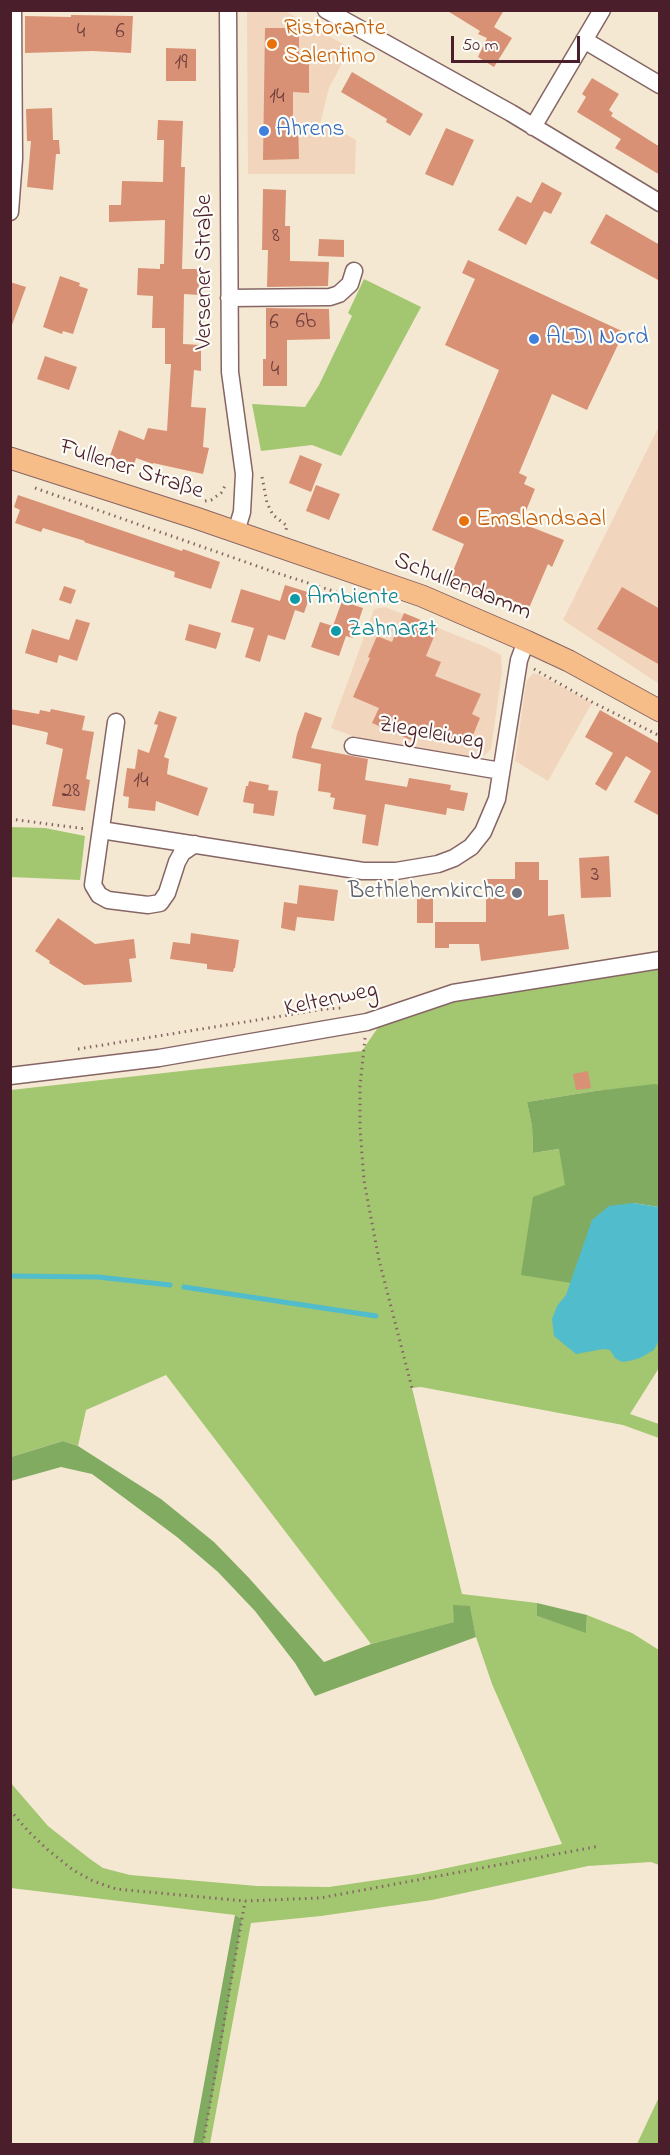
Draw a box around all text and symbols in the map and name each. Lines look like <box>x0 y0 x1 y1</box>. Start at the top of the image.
place label: Ristorante Salentino <box>284 16 385 72</box>
house number: 4 <box>77 21 85 47</box>
house number: 6 <box>115 21 125 47</box>
scale bar <box>454 24 583 62</box>
text: 50 m <box>462 33 499 59</box>
marker: Ristorante Salentino <box>265 37 279 51</box>
house number: 19 <box>175 52 187 78</box>
house number: 14 <box>269 86 285 112</box>
place label: Ahrens <box>276 117 344 145</box>
marker: Ahrens <box>257 124 271 138</box>
street label: Versener Straße <box>192 194 220 350</box>
house number: 8 <box>272 225 280 251</box>
house number: 6b <box>296 311 316 337</box>
house number: 6 <box>269 312 279 338</box>
place label: ALDI Nord <box>546 325 649 353</box>
marker: ALDI Nord <box>527 332 541 346</box>
house number: 4 <box>271 359 279 385</box>
street label: Fullener Straße <box>55 434 207 508</box>
place label: Emslandsaal <box>476 507 606 535</box>
marker: Emslandsaal <box>457 514 471 528</box>
street label: Schullendamm <box>389 547 535 629</box>
place label: Ambiente <box>307 585 399 613</box>
marker: Ambiente <box>288 592 302 606</box>
place label: Zahnarzt <box>348 617 436 645</box>
marker: Zahnarzt <box>329 624 343 638</box>
street label: Ziegeleiweg <box>376 712 486 758</box>
house number: 14 <box>133 770 149 796</box>
house number: 28 <box>62 780 80 806</box>
house number: 3 <box>591 864 599 890</box>
place label: Bethlehemkirche <box>348 879 505 907</box>
marker: Bethlehemkirche <box>510 886 524 900</box>
street label: Keltenweg <box>282 977 380 1025</box>

